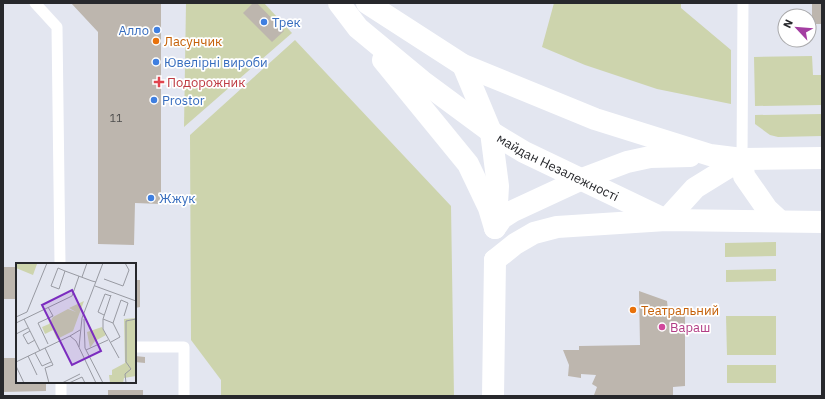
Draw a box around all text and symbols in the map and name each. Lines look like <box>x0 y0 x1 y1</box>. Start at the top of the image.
north arrow <box>777 8 817 48</box>
place label: Трек <box>272 14 301 31</box>
marker: Трек <box>259 17 269 27</box>
text: N <box>780 17 796 30</box>
place label: Алло <box>119 22 149 39</box>
marker: Алло <box>152 25 162 35</box>
place label: Ласунчик <box>164 33 222 50</box>
marker: Ласунчик <box>151 36 161 46</box>
place label: Ювелірні вироби <box>164 54 268 71</box>
marker: Ювелірні вироби <box>151 57 161 67</box>
place label: Подорожник <box>167 74 245 91</box>
marker: Подорожник <box>154 77 164 87</box>
place label: Prostor <box>162 92 205 109</box>
marker: Prostor <box>149 95 159 105</box>
house number: 11 <box>109 111 123 125</box>
street label: майдан Незалежності <box>494 130 621 205</box>
place label: Жжук <box>159 190 195 207</box>
marker: Жжук <box>146 193 156 203</box>
inset map <box>16 263 136 383</box>
place label: Театральний <box>641 302 719 319</box>
marker: Театральний <box>628 305 638 315</box>
place label: Вараш <box>670 319 710 336</box>
marker: Вараш <box>657 322 667 332</box>

